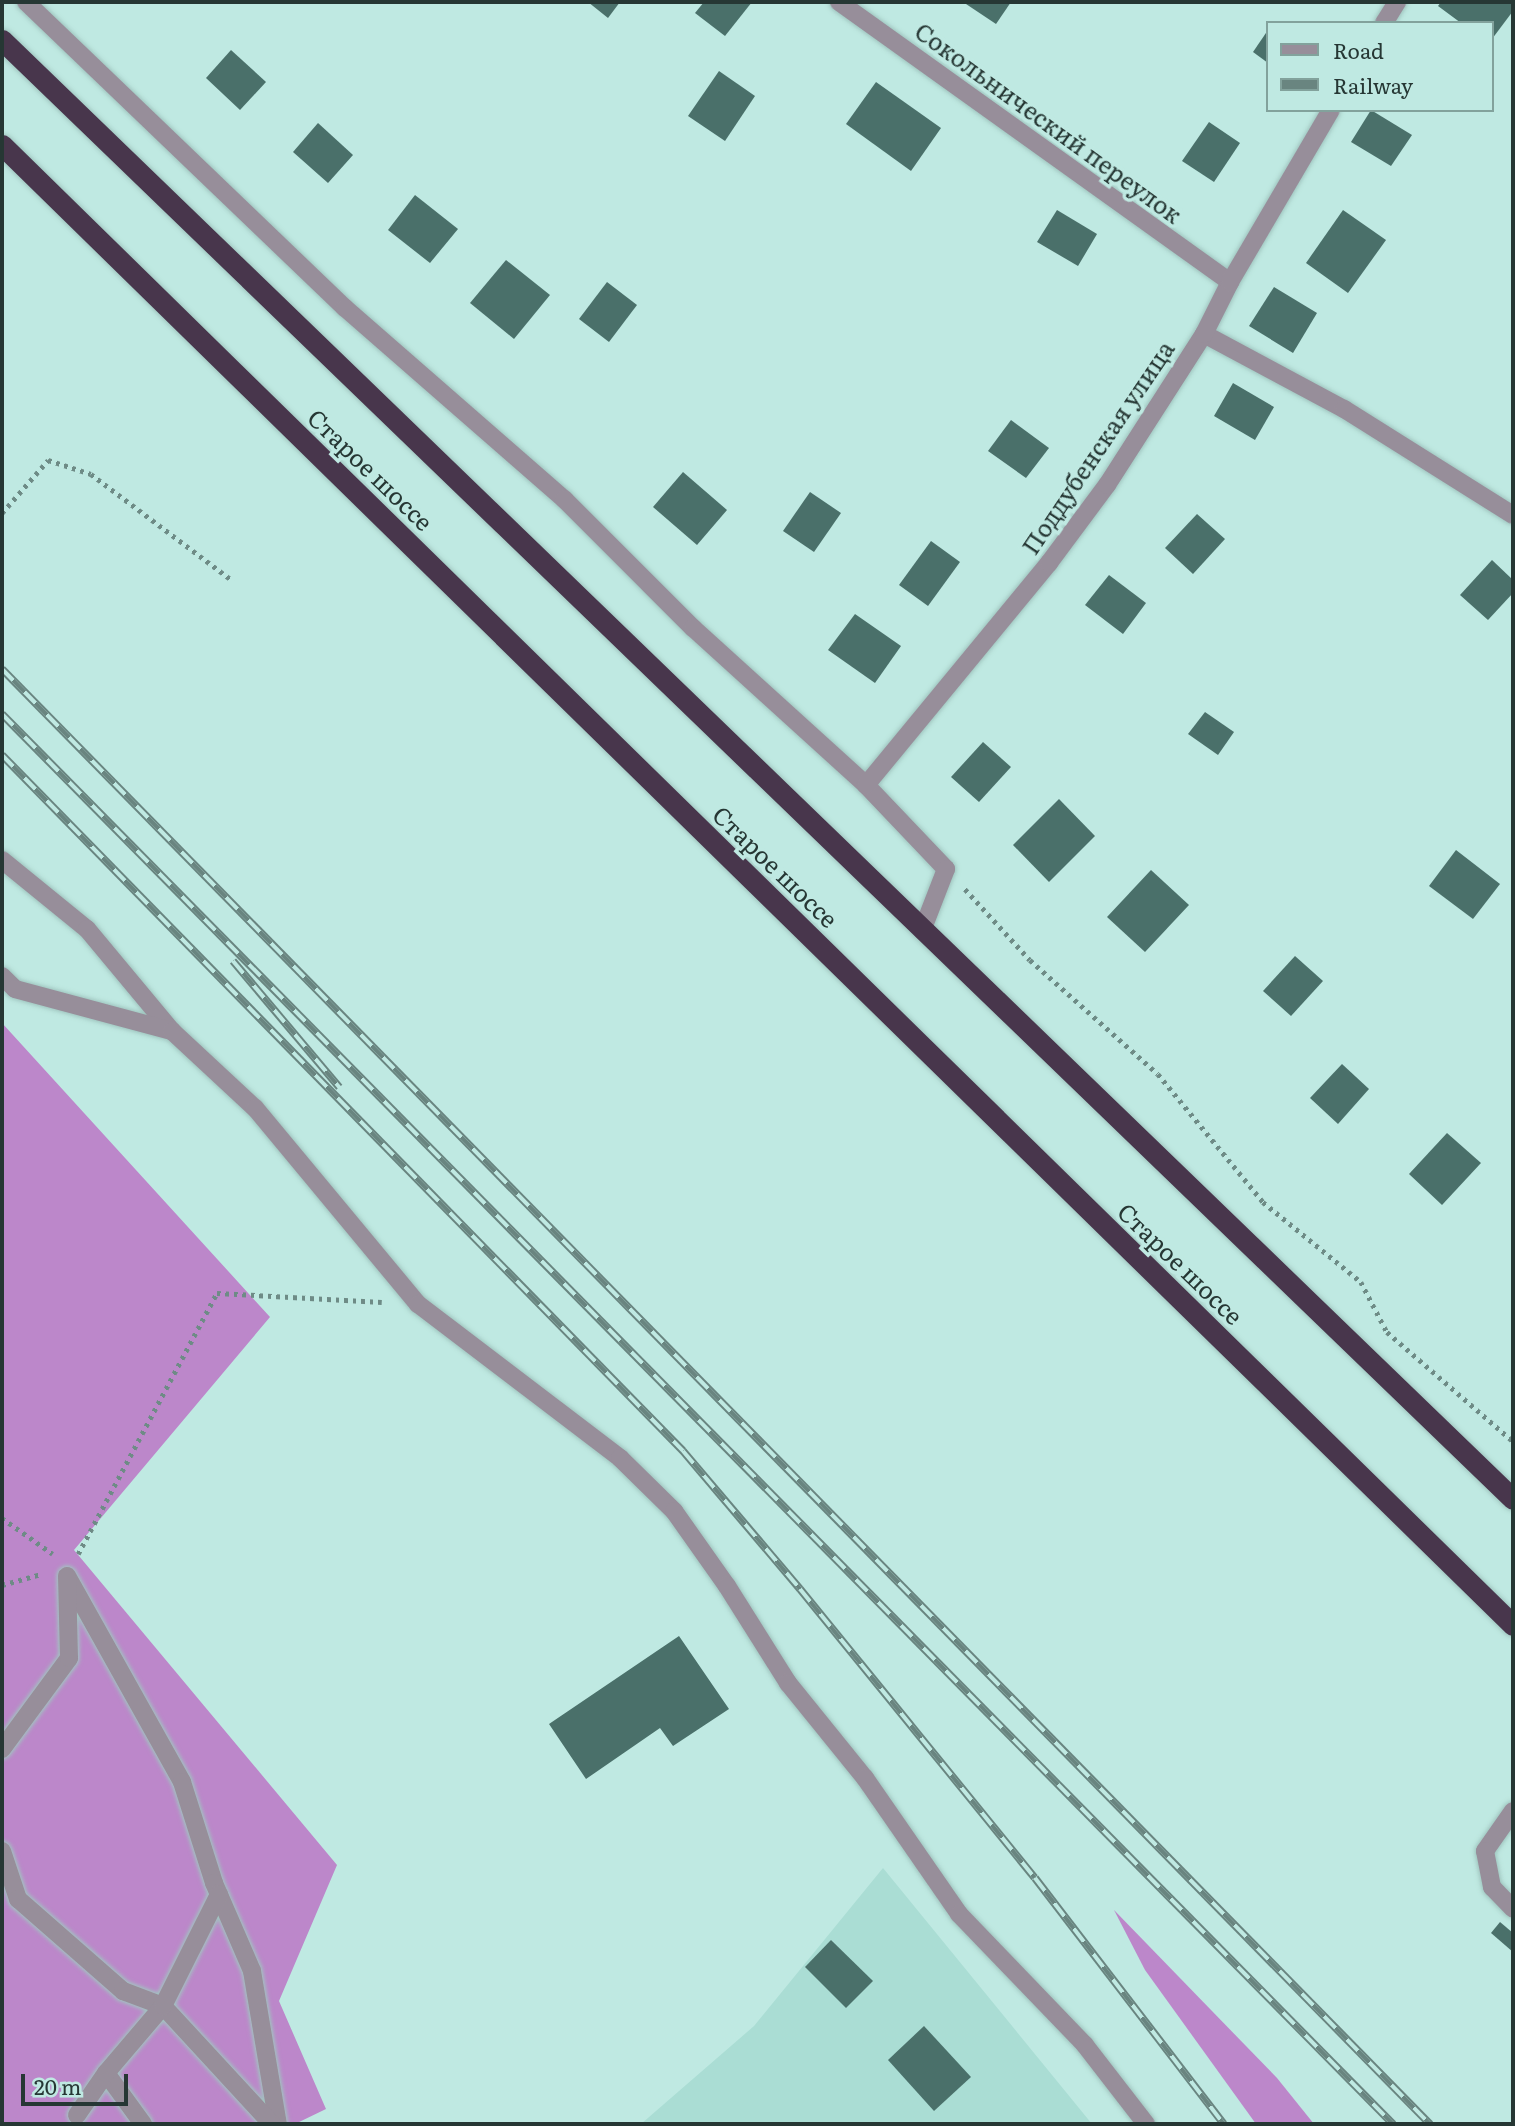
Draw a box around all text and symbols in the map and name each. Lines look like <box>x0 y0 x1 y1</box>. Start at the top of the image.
street label: Сокольнический переулок <box>910 16 1188 228</box>
legend <box>1266 21 1494 112</box>
text: Road <box>1333 34 1384 65</box>
text: Railway <box>1333 69 1413 100</box>
street label: Поддубенская улица <box>1015 335 1179 559</box>
street label: Старое шоссе <box>303 402 439 536</box>
street label: Старое шоссе <box>708 799 844 933</box>
street label: Старое шоссе <box>1113 1196 1249 1330</box>
scale bar <box>24 2060 131 2104</box>
text: 20 m <box>34 2070 81 2101</box>

